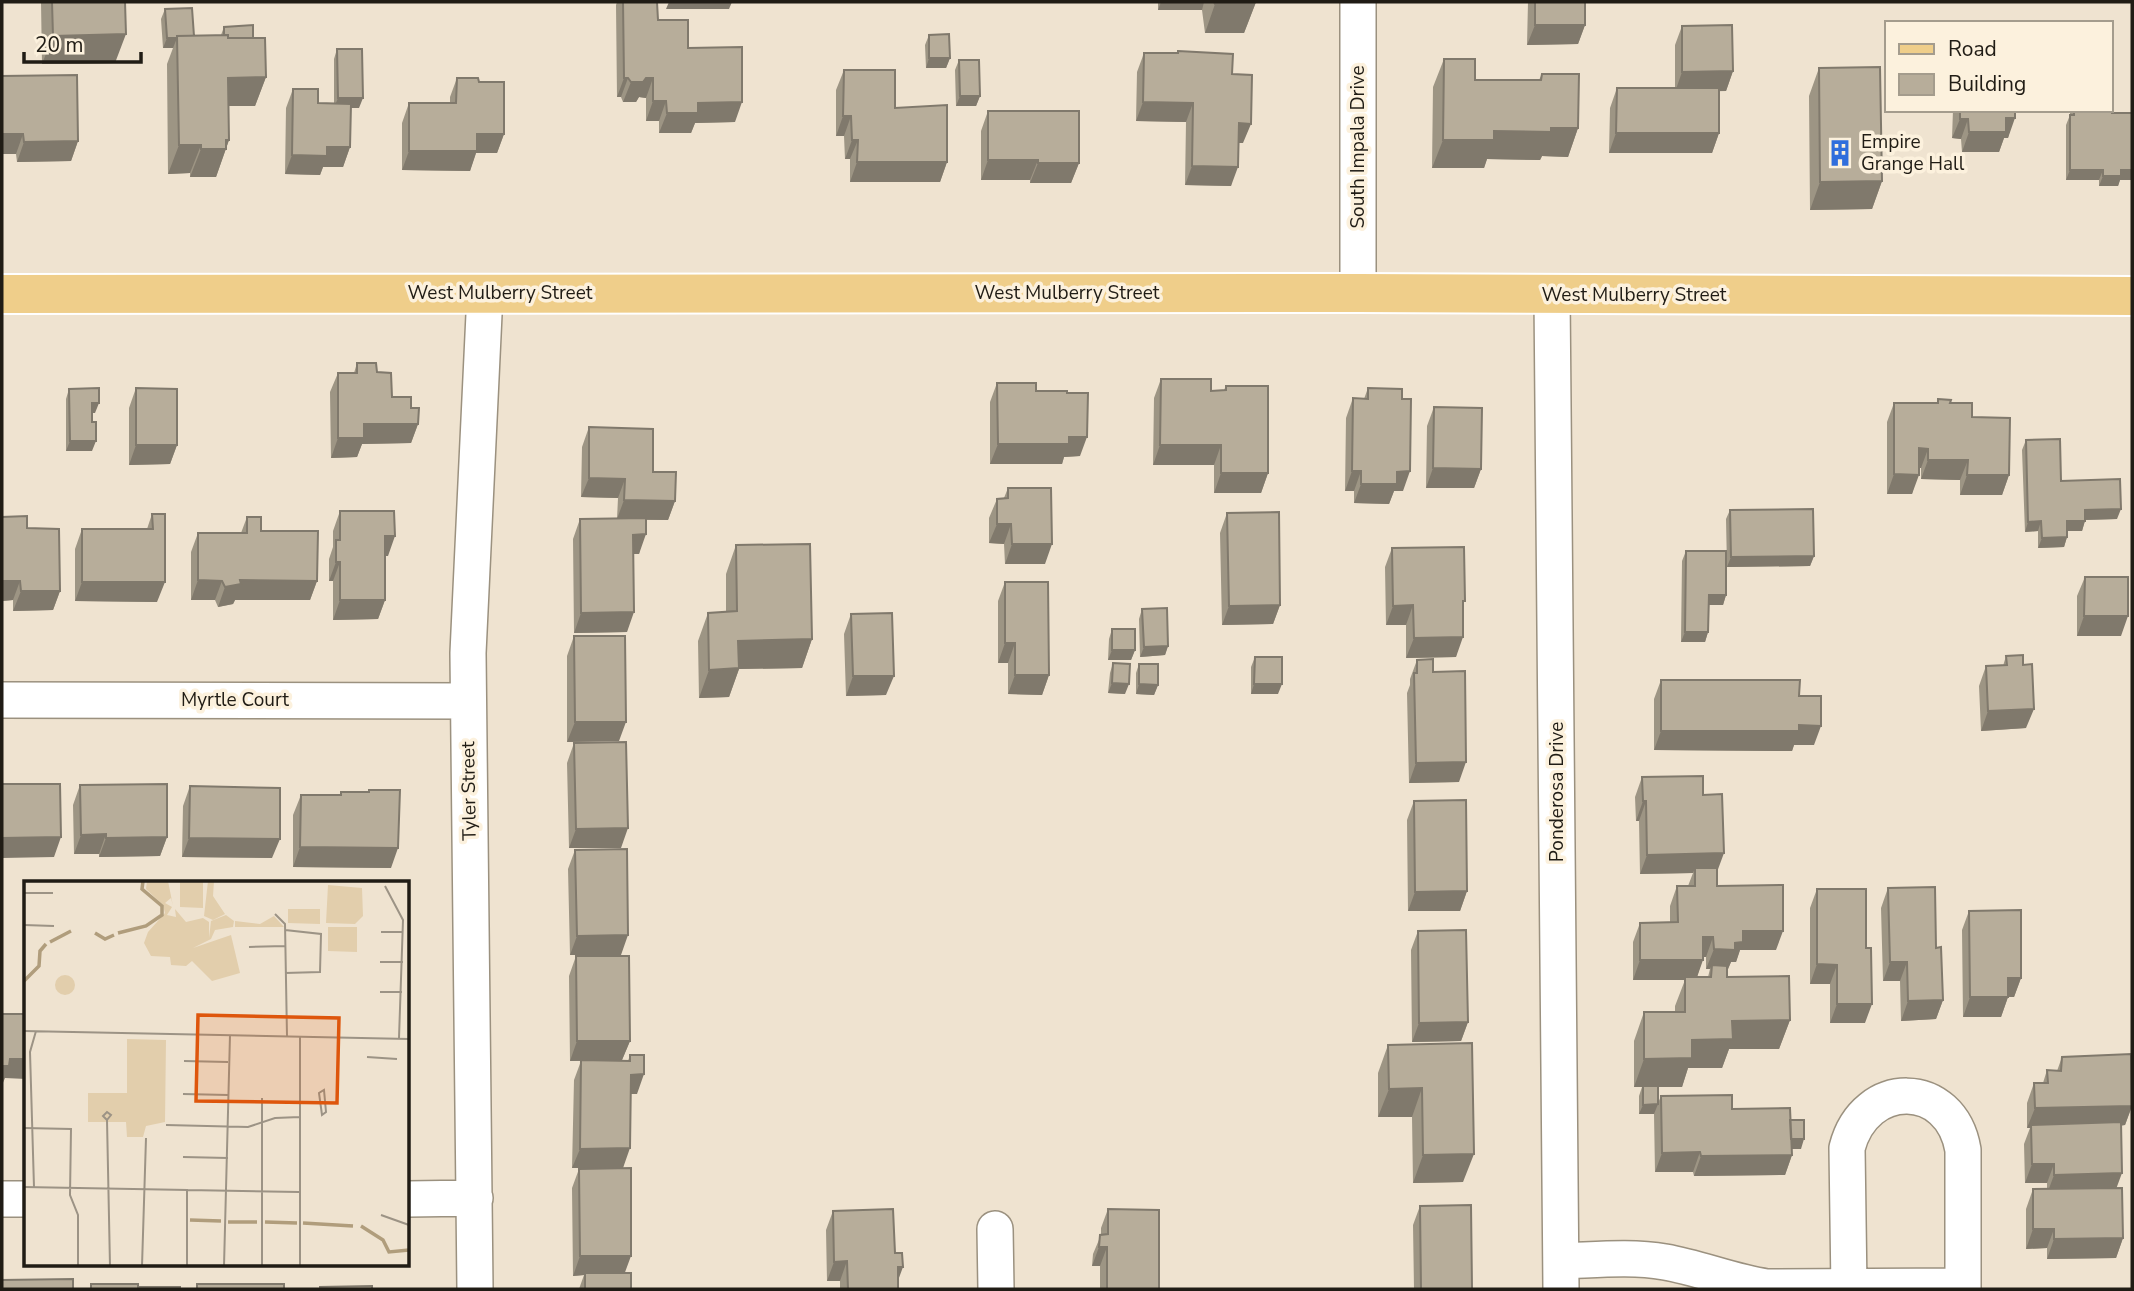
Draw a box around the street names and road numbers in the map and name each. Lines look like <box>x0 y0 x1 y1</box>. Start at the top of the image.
street label: South Impala Drive <box>1345 65 1371 229</box>
street label: West Mulberry Street <box>408 280 593 306</box>
street label: West Mulberry Street <box>975 280 1160 306</box>
street label: West Mulberry Street <box>1542 282 1727 308</box>
street label: Myrtle Court <box>181 687 289 713</box>
street label: Ponderosa Drive <box>1544 722 1570 862</box>
street label: Tyler Street <box>455 741 483 841</box>

